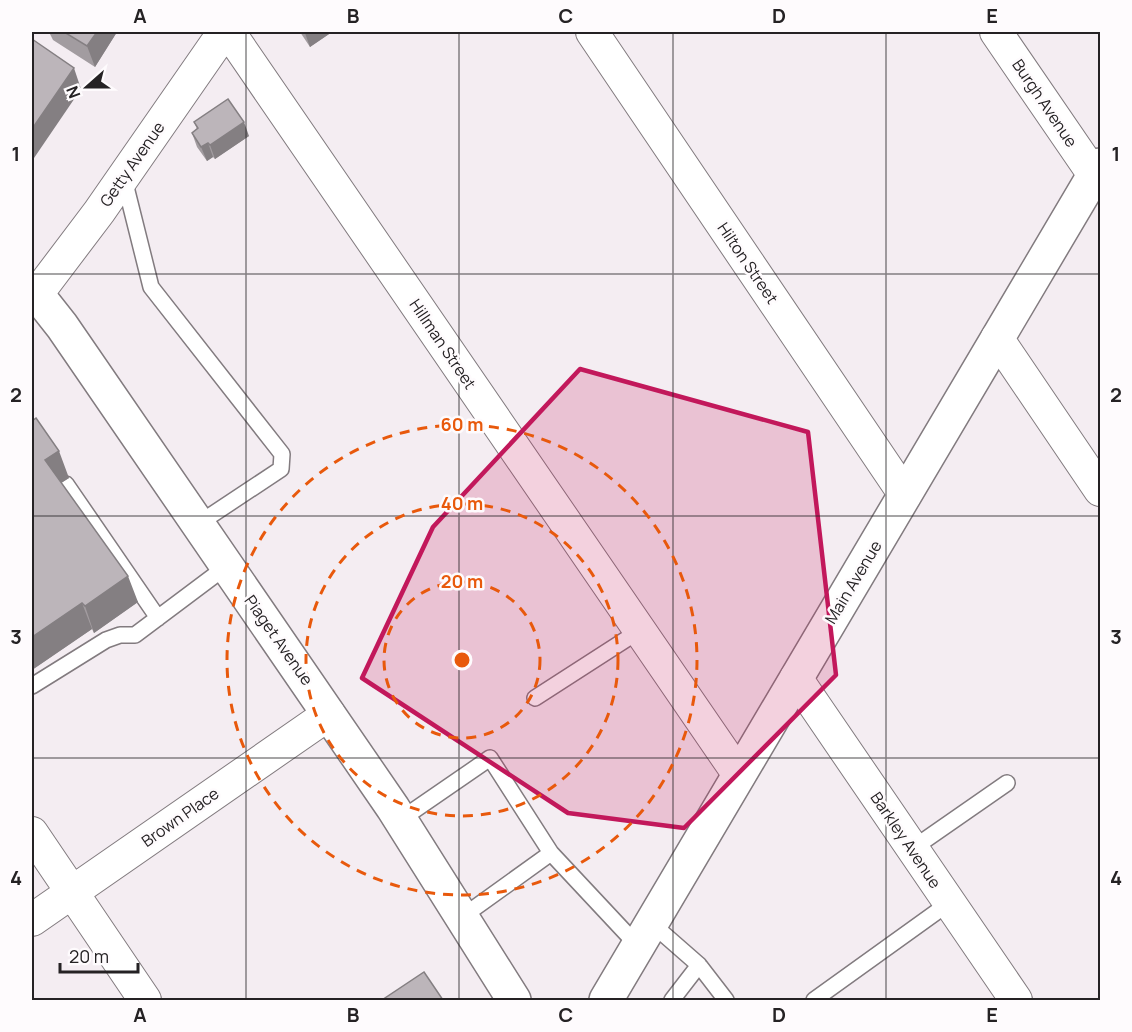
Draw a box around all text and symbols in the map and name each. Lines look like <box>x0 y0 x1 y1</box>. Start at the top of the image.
text: A <box>133 2 147 29</box>
text: B <box>347 2 360 29</box>
text: C <box>559 2 573 29</box>
text: D <box>772 2 786 29</box>
text: E <box>986 2 998 29</box>
street label: Burgh Avenue <box>1007 55 1083 151</box>
north arrow <box>57 57 117 117</box>
text: N <box>61 83 85 102</box>
street label: Getty Avenue <box>95 117 169 211</box>
text: 1 <box>12 140 20 167</box>
text: 1 <box>1112 140 1120 167</box>
street label: Hilton Street <box>713 218 783 308</box>
street label: Hillman Street <box>405 295 481 393</box>
text: 2 <box>10 381 22 408</box>
text: 2 <box>1110 381 1122 408</box>
text: 60 m <box>441 412 483 436</box>
text: 40 m <box>441 491 483 515</box>
street label: Main Avenue <box>819 536 887 628</box>
text: 20 m <box>441 569 483 593</box>
street label: Piaget Avenue <box>240 590 318 690</box>
text: 3 <box>10 623 22 650</box>
text: 3 <box>1110 623 1122 650</box>
centre of rings <box>452 650 472 670</box>
street label: Brown Place <box>137 782 223 852</box>
street label: Barkley Avenue <box>866 788 946 892</box>
text: 4 <box>10 864 22 891</box>
text: 4 <box>1110 864 1122 891</box>
scale bar <box>60 936 138 974</box>
text: 20 m <box>69 944 109 968</box>
text: A <box>133 1001 147 1028</box>
text: B <box>347 1001 360 1028</box>
text: C <box>559 1001 573 1028</box>
text: D <box>772 1001 786 1028</box>
text: E <box>986 1001 998 1028</box>

